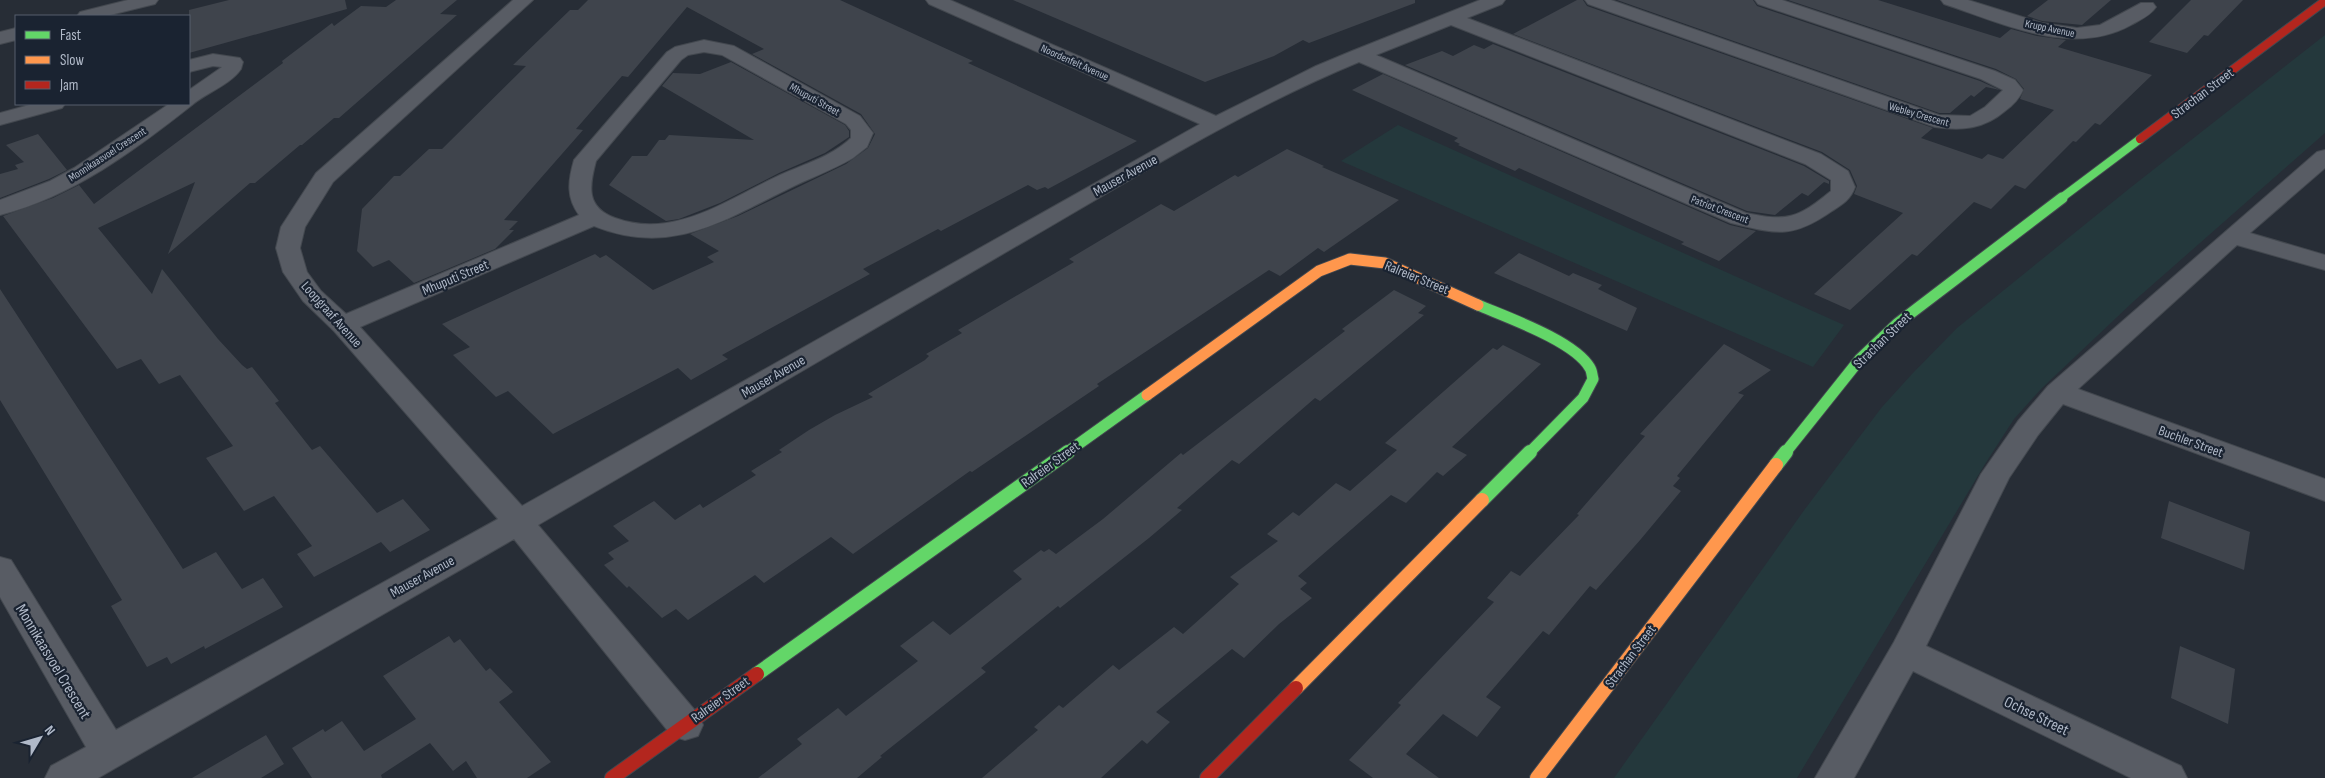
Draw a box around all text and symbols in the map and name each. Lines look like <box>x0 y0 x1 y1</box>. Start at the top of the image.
legend <box>15 15 190 105</box>
street label: Krupp Avenue <box>2024 17 2076 40</box>
text: Fast <box>60 26 82 45</box>
street label: Noordenfelt Avenue <box>1039 42 1111 83</box>
text: Slow <box>60 51 84 70</box>
street label: Strachan Street <box>2168 64 2237 123</box>
text: Jam <box>59 76 78 95</box>
street label: Mhuputi Street <box>787 80 843 119</box>
street label: Webley Crescent <box>1887 100 1951 129</box>
street label: Monnikaasvoel Crescent <box>66 124 149 184</box>
street label: Mauser Avenue <box>1090 151 1160 200</box>
street label: Patriot Crescent <box>1689 193 1751 227</box>
street label: Mhuputi Street <box>419 256 491 299</box>
street label: Ralreier Street <box>1382 257 1451 298</box>
street label: Loopgraaf Avenue <box>298 278 366 351</box>
street label: Strachan Street <box>1850 308 1915 372</box>
street label: Mauser Avenue <box>738 351 808 401</box>
street label: Buchler Street <box>2156 422 2226 461</box>
street label: Ralreier Street <box>1018 438 1083 491</box>
street label: Mauser Avenue <box>387 552 457 601</box>
street label: Monnikaasvoel Crescent <box>11 601 95 723</box>
street label: Strachan Street <box>1601 622 1660 691</box>
street label: Ralreier Street <box>688 673 753 726</box>
street label: Ochse Street <box>2001 693 2072 740</box>
north arrow <box>15 713 65 763</box>
text: N <box>41 722 59 738</box>

